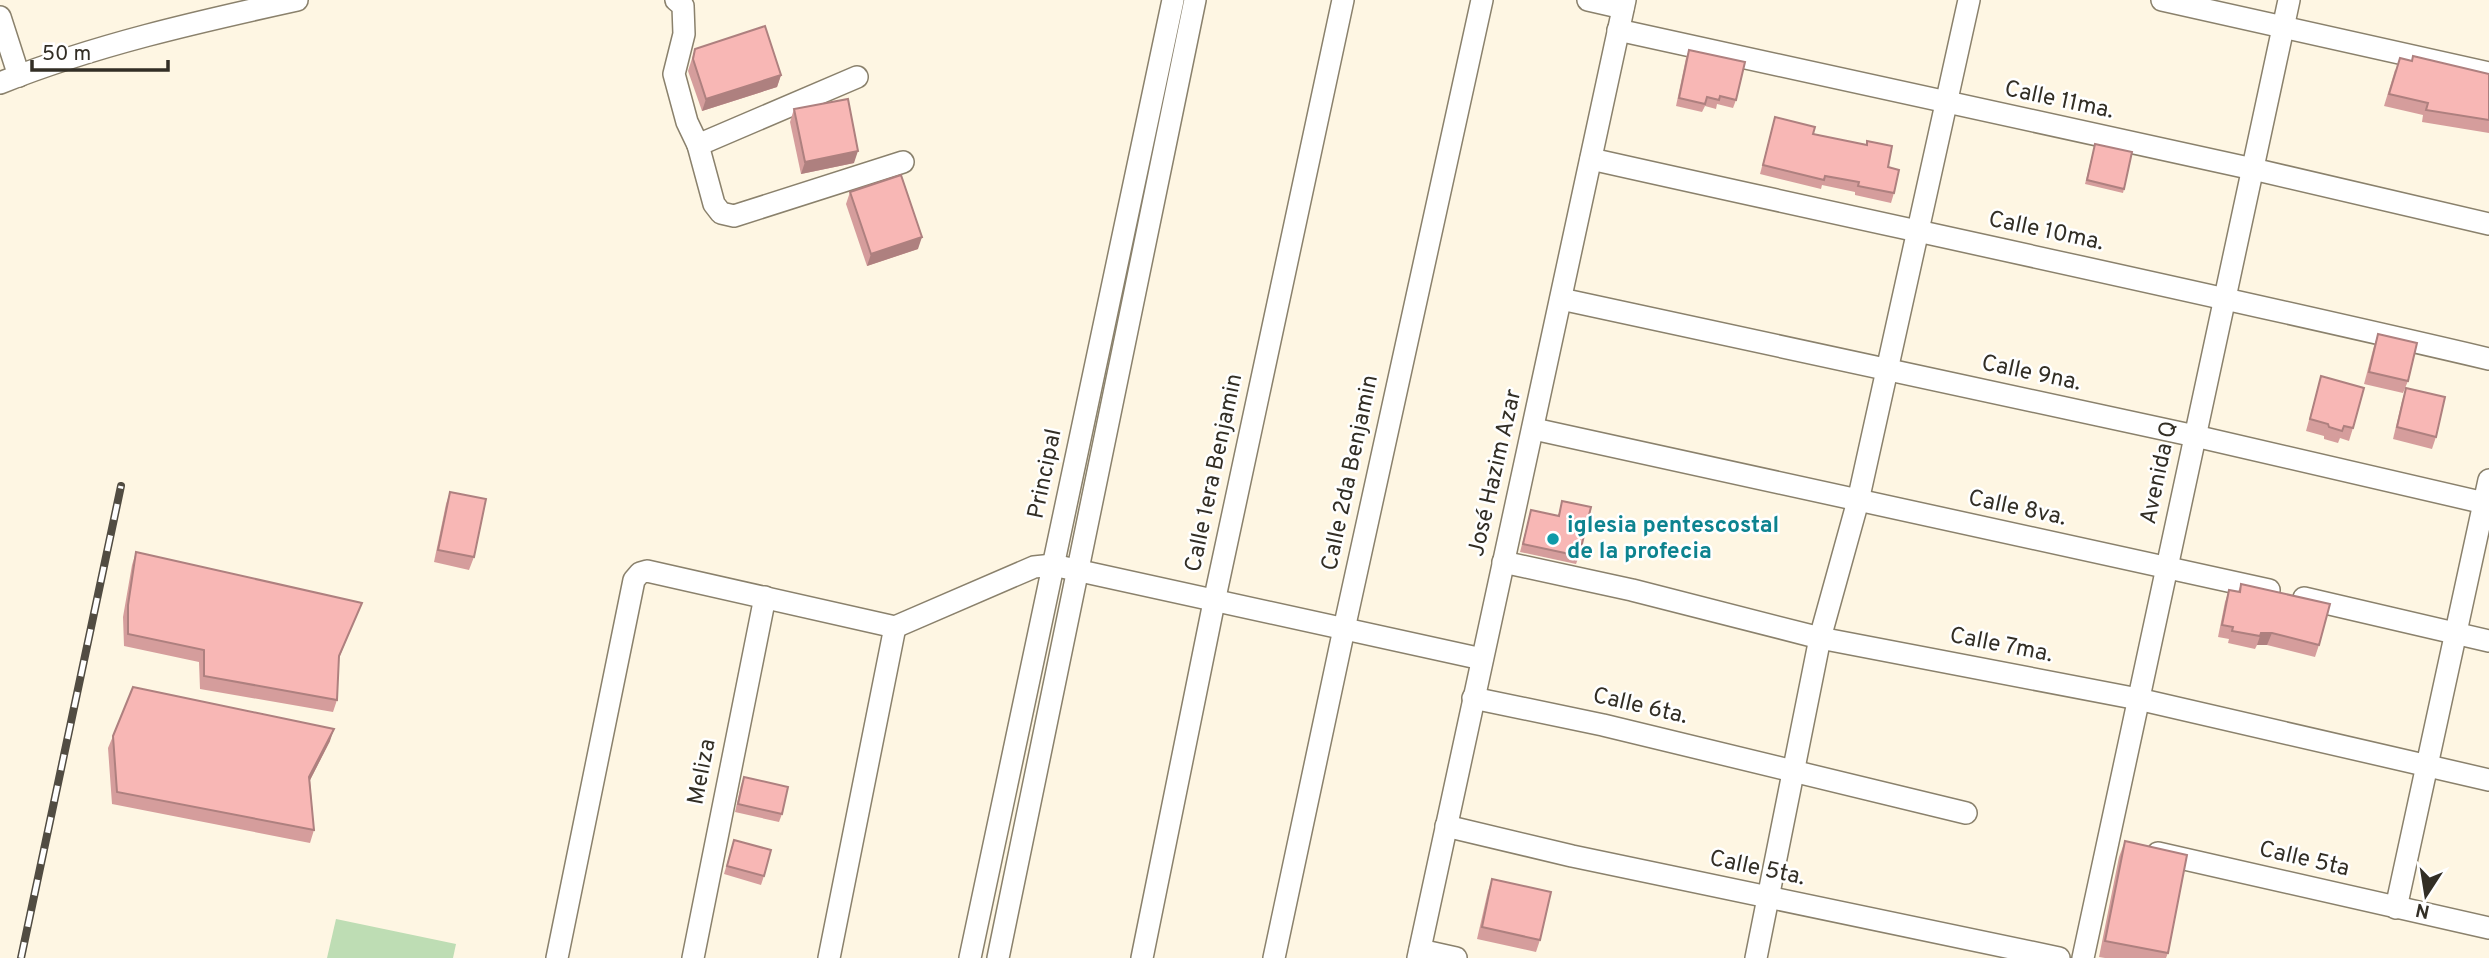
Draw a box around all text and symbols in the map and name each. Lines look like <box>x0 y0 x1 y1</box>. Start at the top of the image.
scale bar <box>32 28 168 72</box>
text: 50 m <box>42 41 91 68</box>
street label: Calle 11ma. <box>2002 75 2116 127</box>
street label: Calle 10ma. <box>1986 206 2106 258</box>
street label: Calle 9na. <box>1979 349 2083 399</box>
street label: Calle 1era Benjamin <box>1180 371 1250 575</box>
street label: Calle 2da Benjamin <box>1316 372 1386 574</box>
street label: José Hazim Azar <box>1463 386 1529 560</box>
street label: Avenida Q <box>2135 419 2185 527</box>
street label: Principal <box>1022 426 1070 522</box>
street label: Calle 8va. <box>1965 484 2069 534</box>
place label: iglesia pentescostal de la profecia <box>1567 512 1779 567</box>
marker: iglesia pentescostal de la profecia <box>1545 531 1561 547</box>
street label: Calle 7ma. <box>1947 622 2055 670</box>
street label: Calle 6ta. <box>1590 682 1690 732</box>
street label: Meliza <box>682 737 724 807</box>
street label: Calle 5ta <box>2256 836 2352 884</box>
street label: Calle 5ta. <box>1707 845 1807 893</box>
north arrow <box>2391 860 2461 930</box>
text: N <box>2414 897 2432 923</box>

